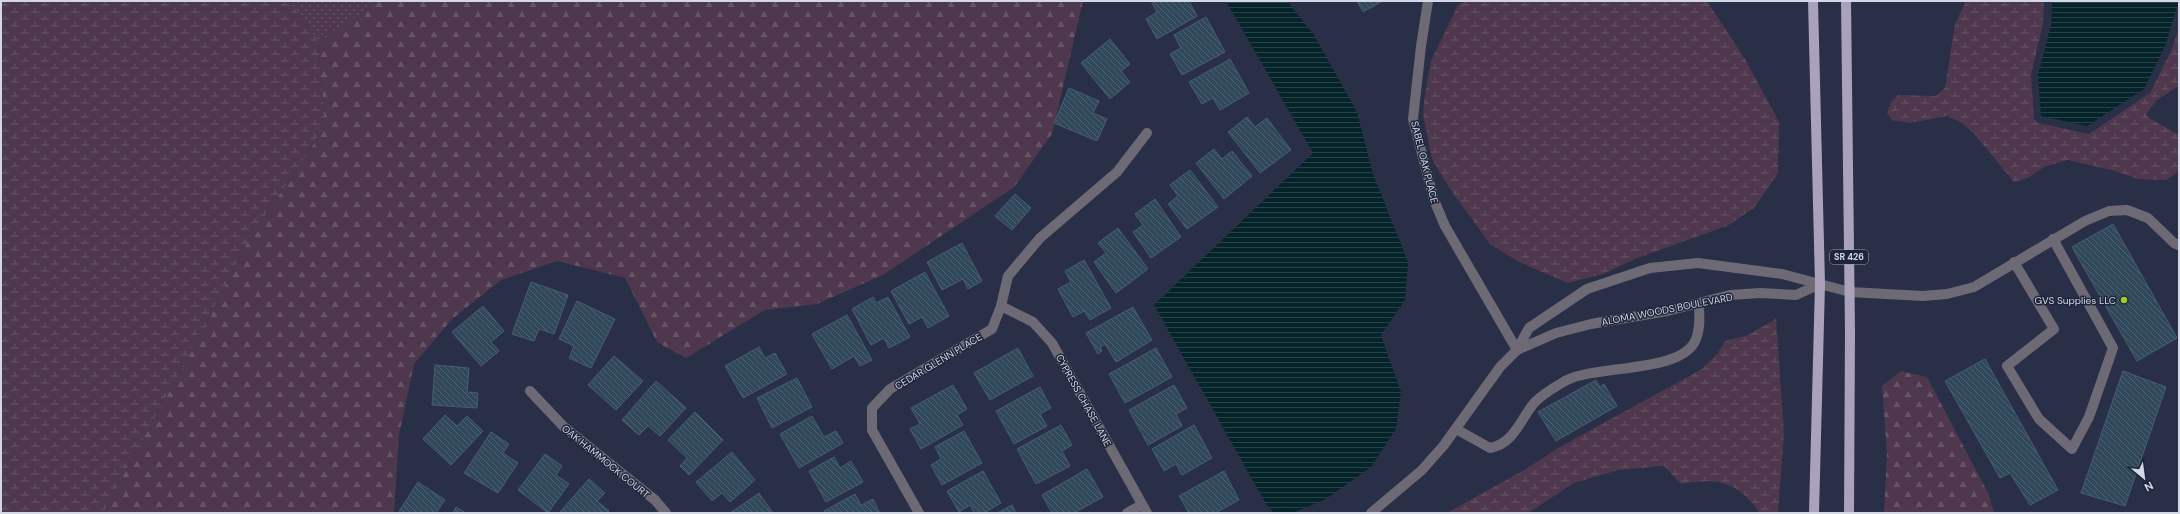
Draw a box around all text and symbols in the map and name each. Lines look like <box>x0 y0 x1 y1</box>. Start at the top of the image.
street label: SABEL OAK PLACE <box>1408 120 1441 205</box>
road number: SR 426 <box>1830 250 1868 264</box>
street label: ALOMA WOODS BOULEVARD <box>1600 290 1734 329</box>
place label: GVS Supplies LLC <box>2034 294 2116 307</box>
marker: GVS Supplies LLC <box>2119 295 2129 305</box>
street label: CEDAR GLENN PLACE <box>892 330 985 393</box>
street label: CYPRESS CHASE LANE <box>1053 352 1115 449</box>
street label: OAK HAMMOCK COURT <box>559 422 652 501</box>
north arrow <box>2124 458 2164 498</box>
text: N <box>2142 479 2156 495</box>

